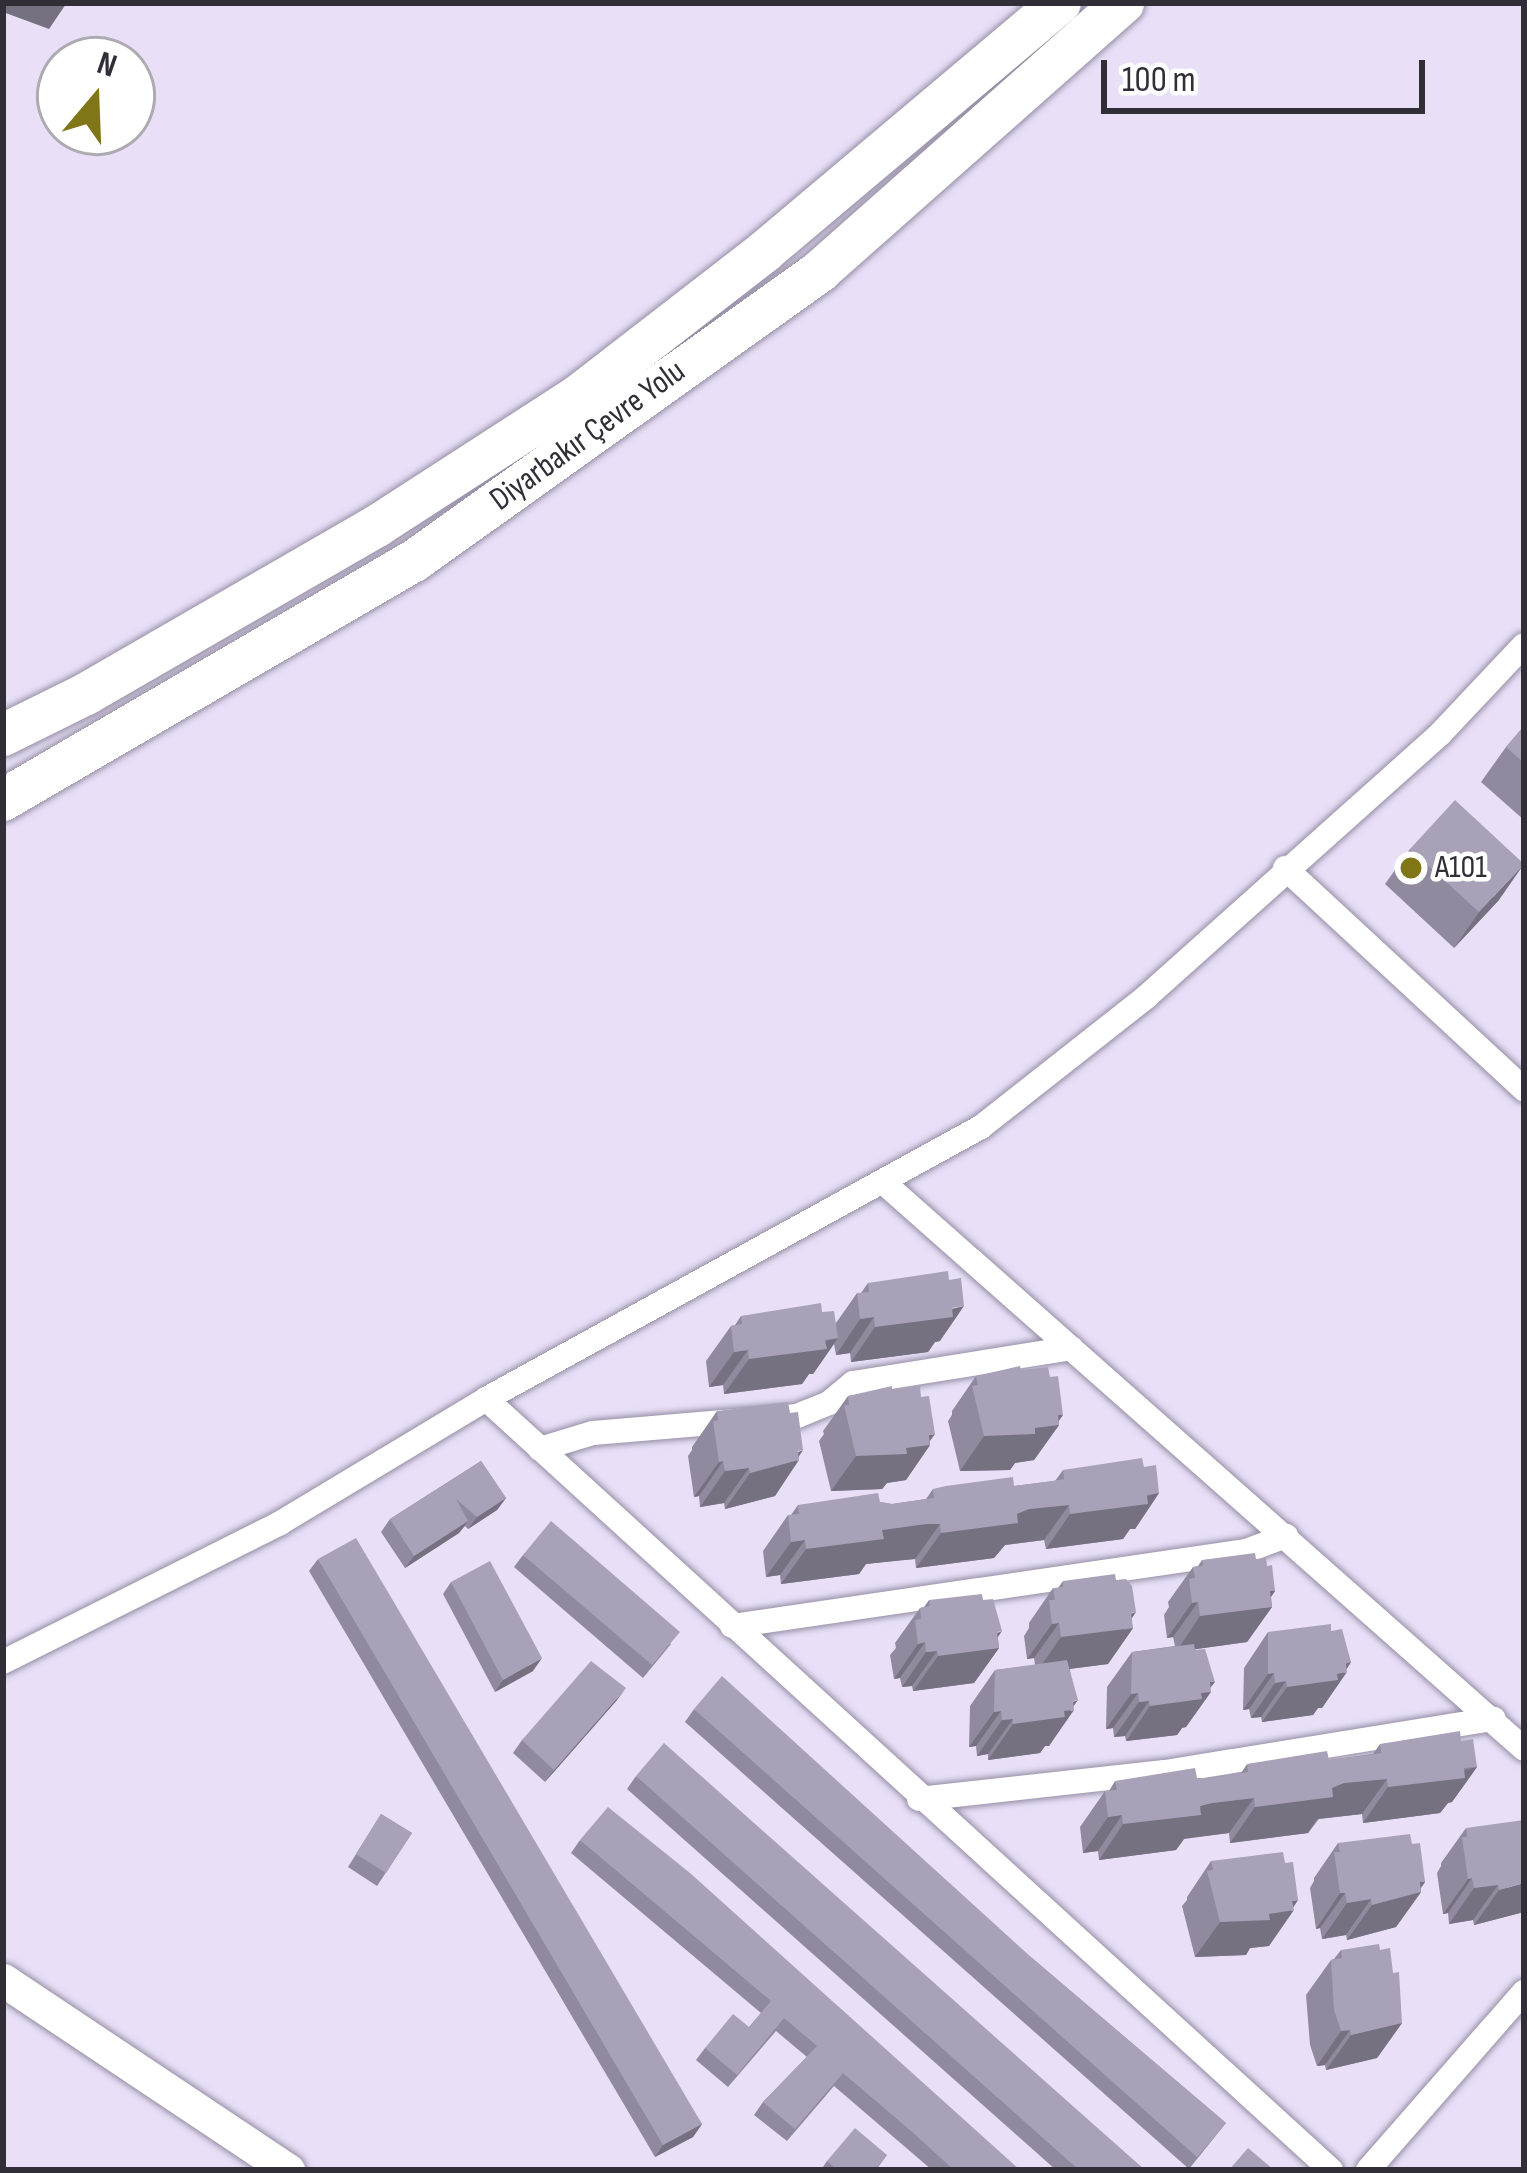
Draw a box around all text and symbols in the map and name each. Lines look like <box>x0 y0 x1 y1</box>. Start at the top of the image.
north arrow <box>36 36 156 156</box>
scale bar <box>1107 36 1431 110</box>
text: N <box>92 43 122 87</box>
text: 100 m <box>1122 59 1196 102</box>
street label: Diyarbakır Çevre Yolu <box>483 352 693 520</box>
place label: A101 <box>1435 848 1487 888</box>
marker: A101 <box>1398 855 1424 881</box>

